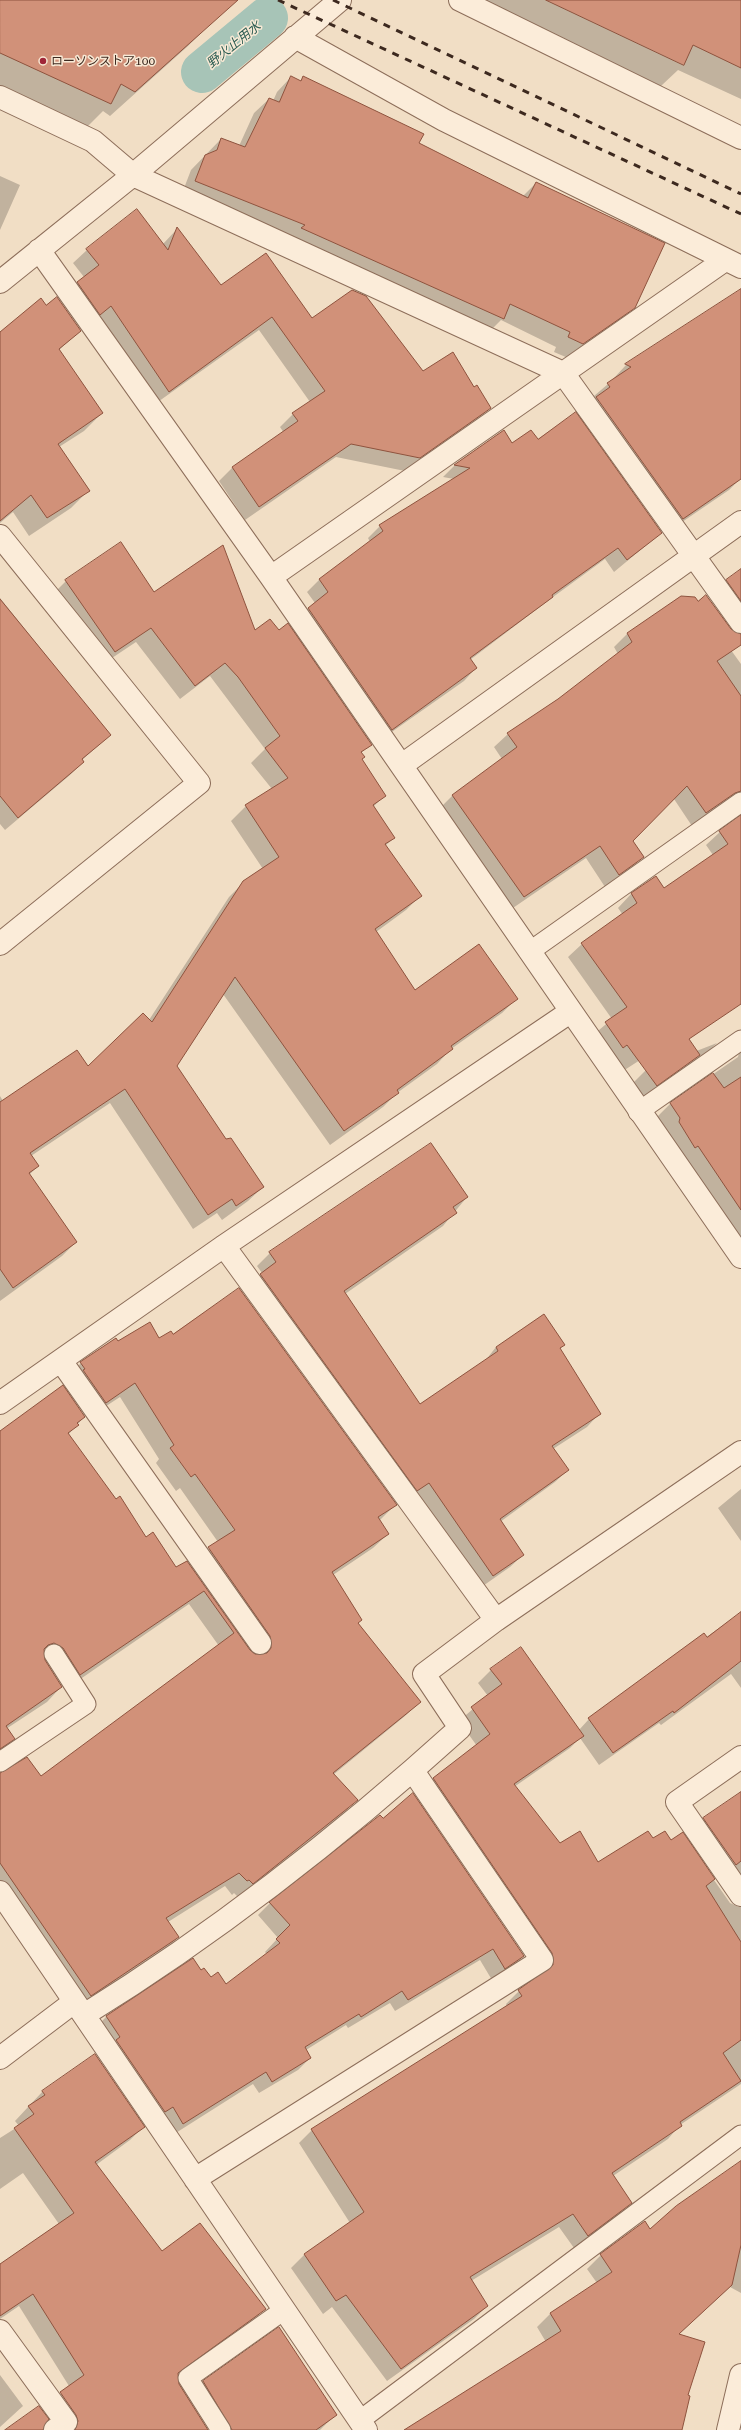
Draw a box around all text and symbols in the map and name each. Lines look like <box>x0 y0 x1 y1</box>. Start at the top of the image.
water label: 野火止用水 <box>204 18 264 72</box>
place label: ローソンストア100 <box>51 54 155 68</box>
marker: ローソンストア100 <box>38 56 48 66</box>

